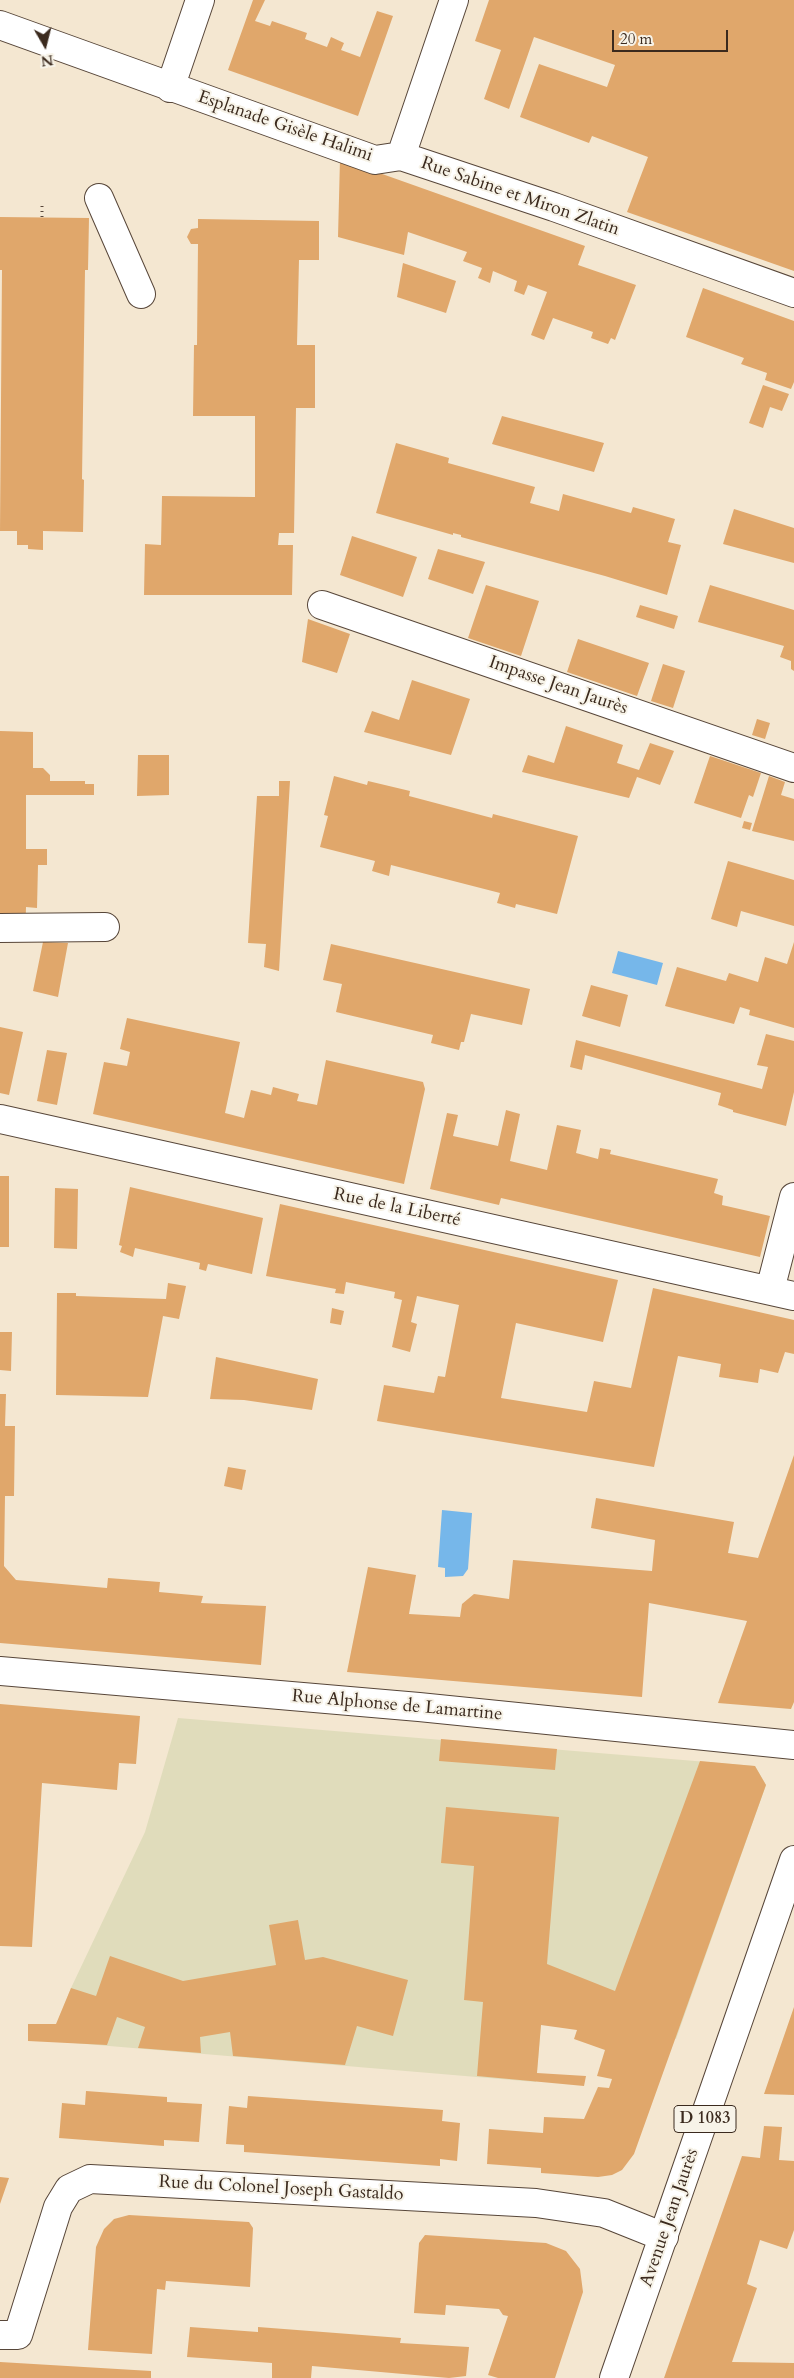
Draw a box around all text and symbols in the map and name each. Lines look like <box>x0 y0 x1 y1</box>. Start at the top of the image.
north arrow <box>20 20 70 70</box>
scale bar <box>614 20 730 52</box>
text: 20 m <box>620 29 652 49</box>
text: N <box>40 50 54 71</box>
street label: Esplanade Gisèle Halimi <box>195 87 375 167</box>
street label: Rue Sabine et Miron Zlatin <box>418 153 622 241</box>
street label: Impasse Jean Jaurès <box>486 652 630 720</box>
street label: Rue de la Liberté <box>331 1184 463 1232</box>
street label: Rue Alphonse de Lamartine <box>291 1686 503 1726</box>
road number: D 1083 <box>674 2106 736 2132</box>
street label: Avenue Jean Jaurès <box>636 2146 704 2290</box>
street label: Rue du Colonel Joseph Gastaldo <box>158 2172 404 2206</box>

